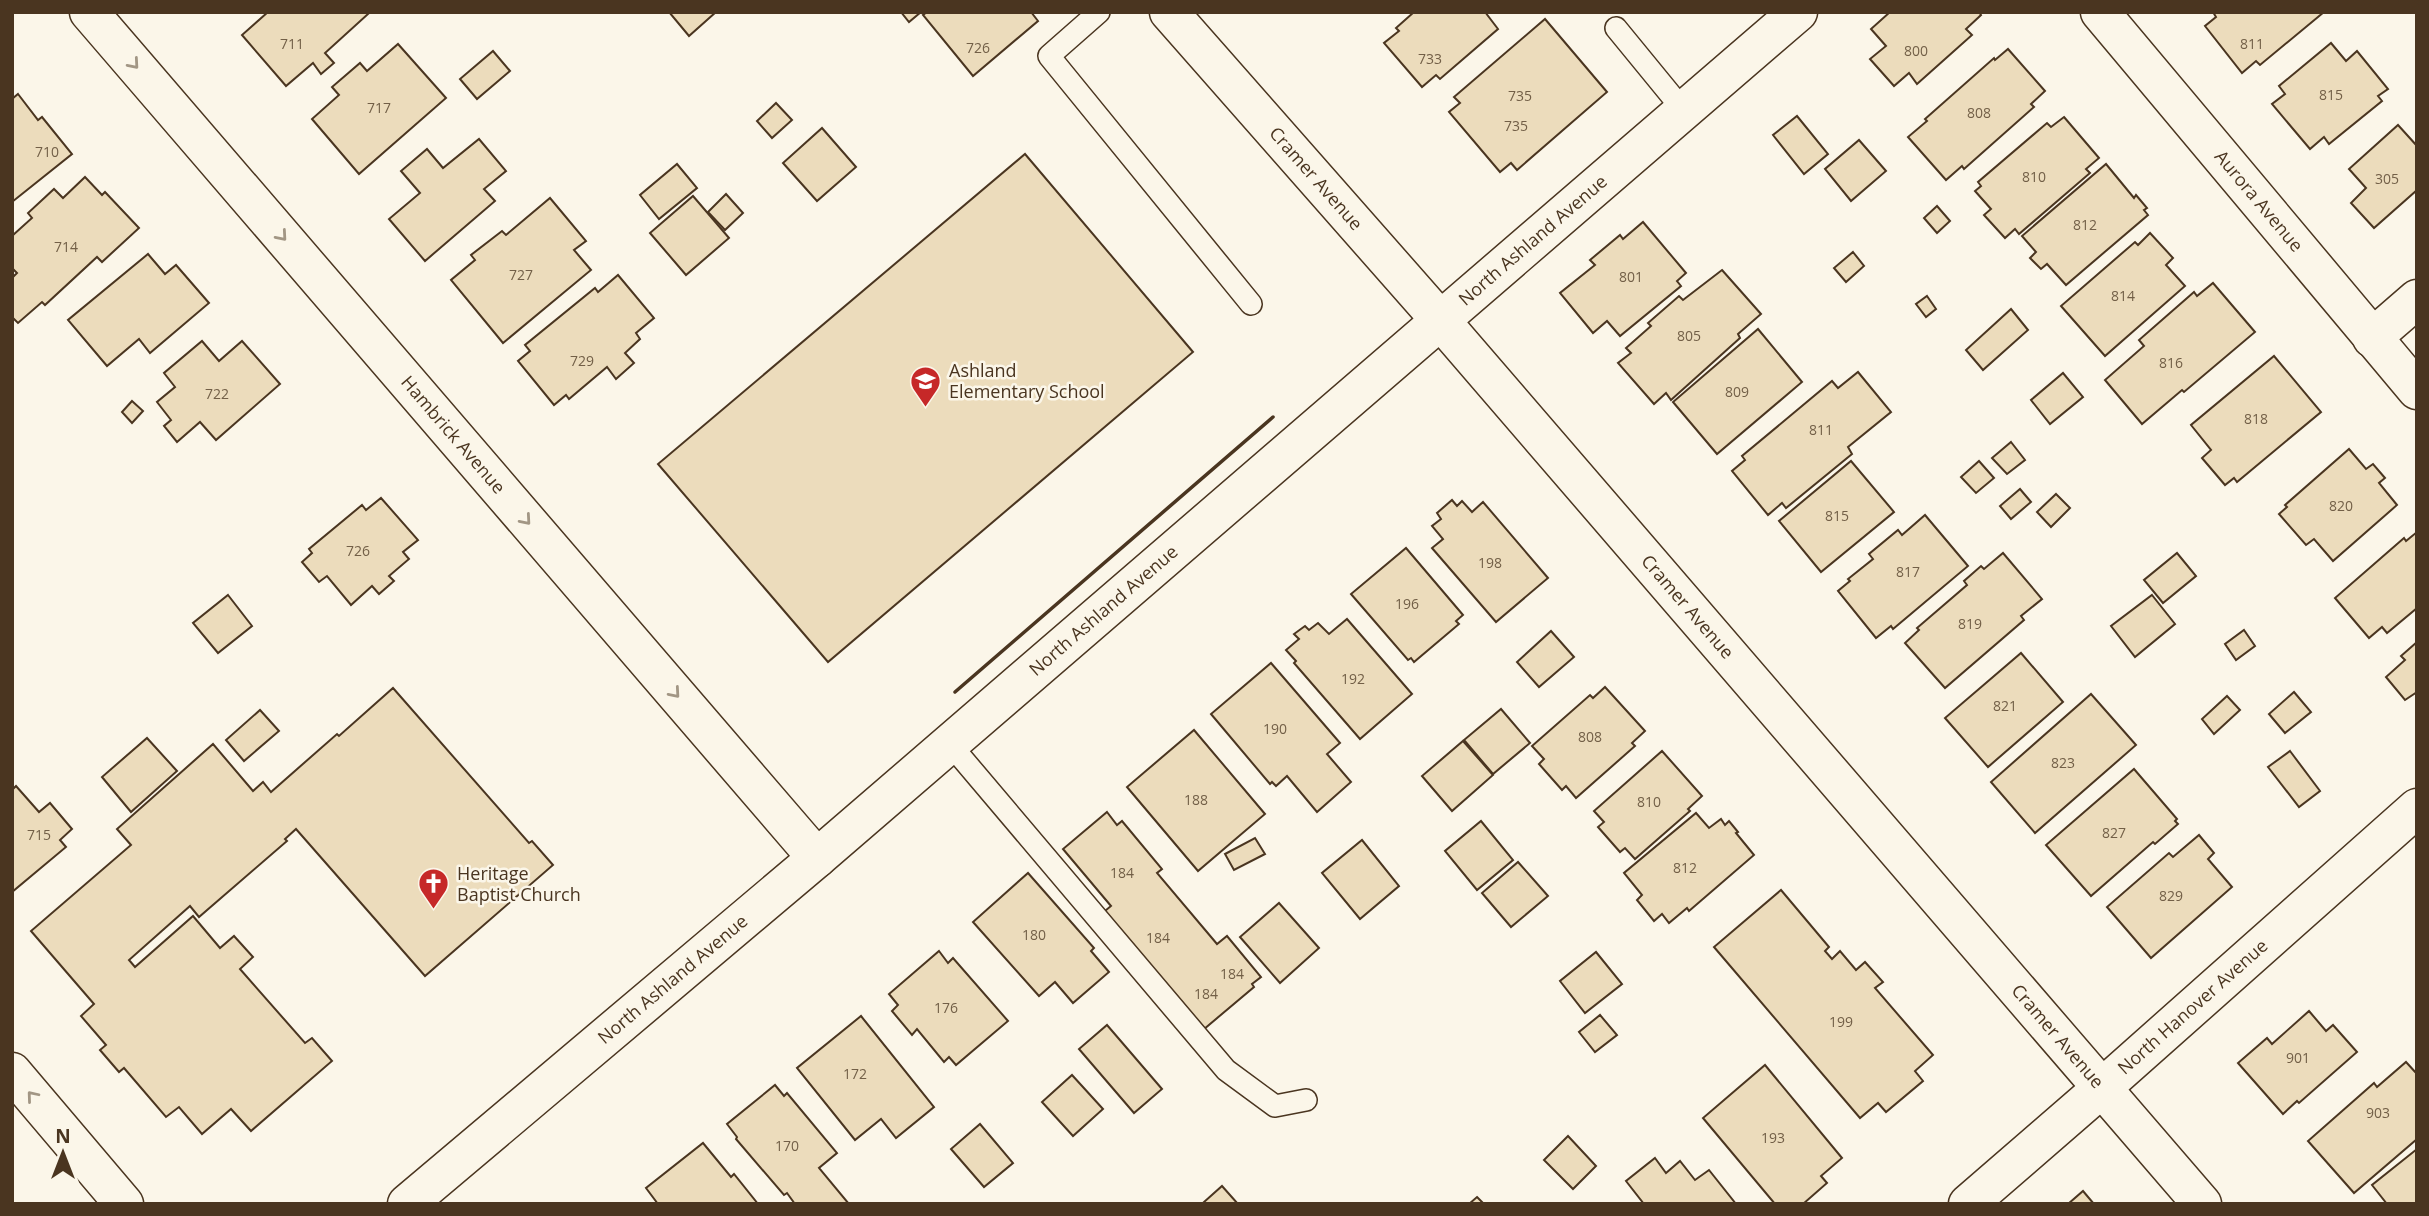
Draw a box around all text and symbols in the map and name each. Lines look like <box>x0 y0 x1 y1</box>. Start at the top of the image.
house number: 711 <box>280 34 304 53</box>
house number: 811 <box>2240 34 2264 53</box>
house number: 726 <box>966 38 990 57</box>
house number: 800 <box>1904 41 1928 60</box>
house number: 733 <box>1418 49 1442 68</box>
one-way arrow <box>126 56 138 69</box>
house number: 815 <box>2319 85 2343 104</box>
house number: 735 <box>1508 86 1532 105</box>
house number: 717 <box>367 98 391 117</box>
house number: 808 <box>1967 103 1991 122</box>
house number: 735 <box>1504 116 1528 135</box>
street label: Cramer Avenue <box>1264 121 1368 235</box>
house number: 710 <box>35 142 59 161</box>
street label: Aurora Avenue <box>2210 145 2309 256</box>
house number: 810 <box>2022 167 2046 186</box>
street label: North Ashland Avenue <box>1453 169 1612 311</box>
house number: 305 <box>2375 169 2399 188</box>
house number: 812 <box>2073 215 2097 234</box>
one-way arrow <box>274 228 286 241</box>
house number: 714 <box>54 237 78 256</box>
house number: 727 <box>509 265 533 284</box>
house number: 801 <box>1619 267 1643 286</box>
house number: 814 <box>2111 286 2135 305</box>
house number: 805 <box>1677 326 1701 345</box>
house number: 729 <box>570 351 594 370</box>
house number: 816 <box>2159 353 2183 372</box>
place label: Ashland Elementary School <box>949 358 1105 403</box>
school or university icon: Ashland Elementary School <box>909 364 943 408</box>
street label: Hambrick Avenue <box>396 370 511 498</box>
house number: 809 <box>1725 382 1749 401</box>
house number: 722 <box>205 384 229 403</box>
house number: 818 <box>2244 409 2268 428</box>
house number: 811 <box>1809 420 1833 439</box>
house number: 820 <box>2329 496 2353 515</box>
house number: 815 <box>1825 506 1849 525</box>
one-way arrow <box>518 513 531 525</box>
street label: North Ashland Avenue <box>1024 539 1182 681</box>
house number: 726 <box>346 541 370 560</box>
street label: Cramer Avenue <box>1636 549 1740 663</box>
house number: 198 <box>1478 553 1502 572</box>
house number: 817 <box>1896 562 1920 581</box>
house number: 196 <box>1395 594 1419 613</box>
house number: 819 <box>1958 614 1982 633</box>
house number: 192 <box>1341 669 1365 688</box>
one-way arrow <box>667 684 679 697</box>
house number: 821 <box>1993 696 2017 715</box>
house number: 190 <box>1263 719 1287 738</box>
house number: 808 <box>1578 727 1602 746</box>
house number: 823 <box>2051 753 2075 772</box>
house number: 188 <box>1184 790 1208 809</box>
house number: 810 <box>1637 792 1661 811</box>
house number: 827 <box>2102 823 2126 842</box>
house number: 715 <box>27 825 51 844</box>
house number: 812 <box>1673 858 1697 877</box>
place label: Heritage Baptist Church <box>457 861 581 906</box>
house number: 184 <box>1110 863 1134 882</box>
church icon: Heritage Baptist Church <box>417 867 451 911</box>
house number: 829 <box>2159 886 2183 905</box>
street label: North Ashland Avenue <box>592 909 752 1049</box>
house number: 180 <box>1022 925 1046 944</box>
house number: 184 <box>1146 928 1170 947</box>
street label: North Hanover Avenue <box>2112 933 2272 1079</box>
house number: 184 <box>1220 964 1244 983</box>
street label: Cramer Avenue <box>2007 979 2110 1093</box>
house number: 184 <box>1194 984 1218 1003</box>
house number: 176 <box>934 998 958 1017</box>
house number: 199 <box>1829 1012 1853 1031</box>
house number: 901 <box>2286 1048 2310 1067</box>
house number: 172 <box>843 1064 867 1083</box>
one-way arrow <box>28 1091 41 1104</box>
house number: 903 <box>2366 1103 2390 1122</box>
north arrow <box>28 1118 98 1188</box>
text: N <box>55 1123 71 1149</box>
house number: 193 <box>1761 1128 1785 1147</box>
house number: 170 <box>775 1136 799 1155</box>

